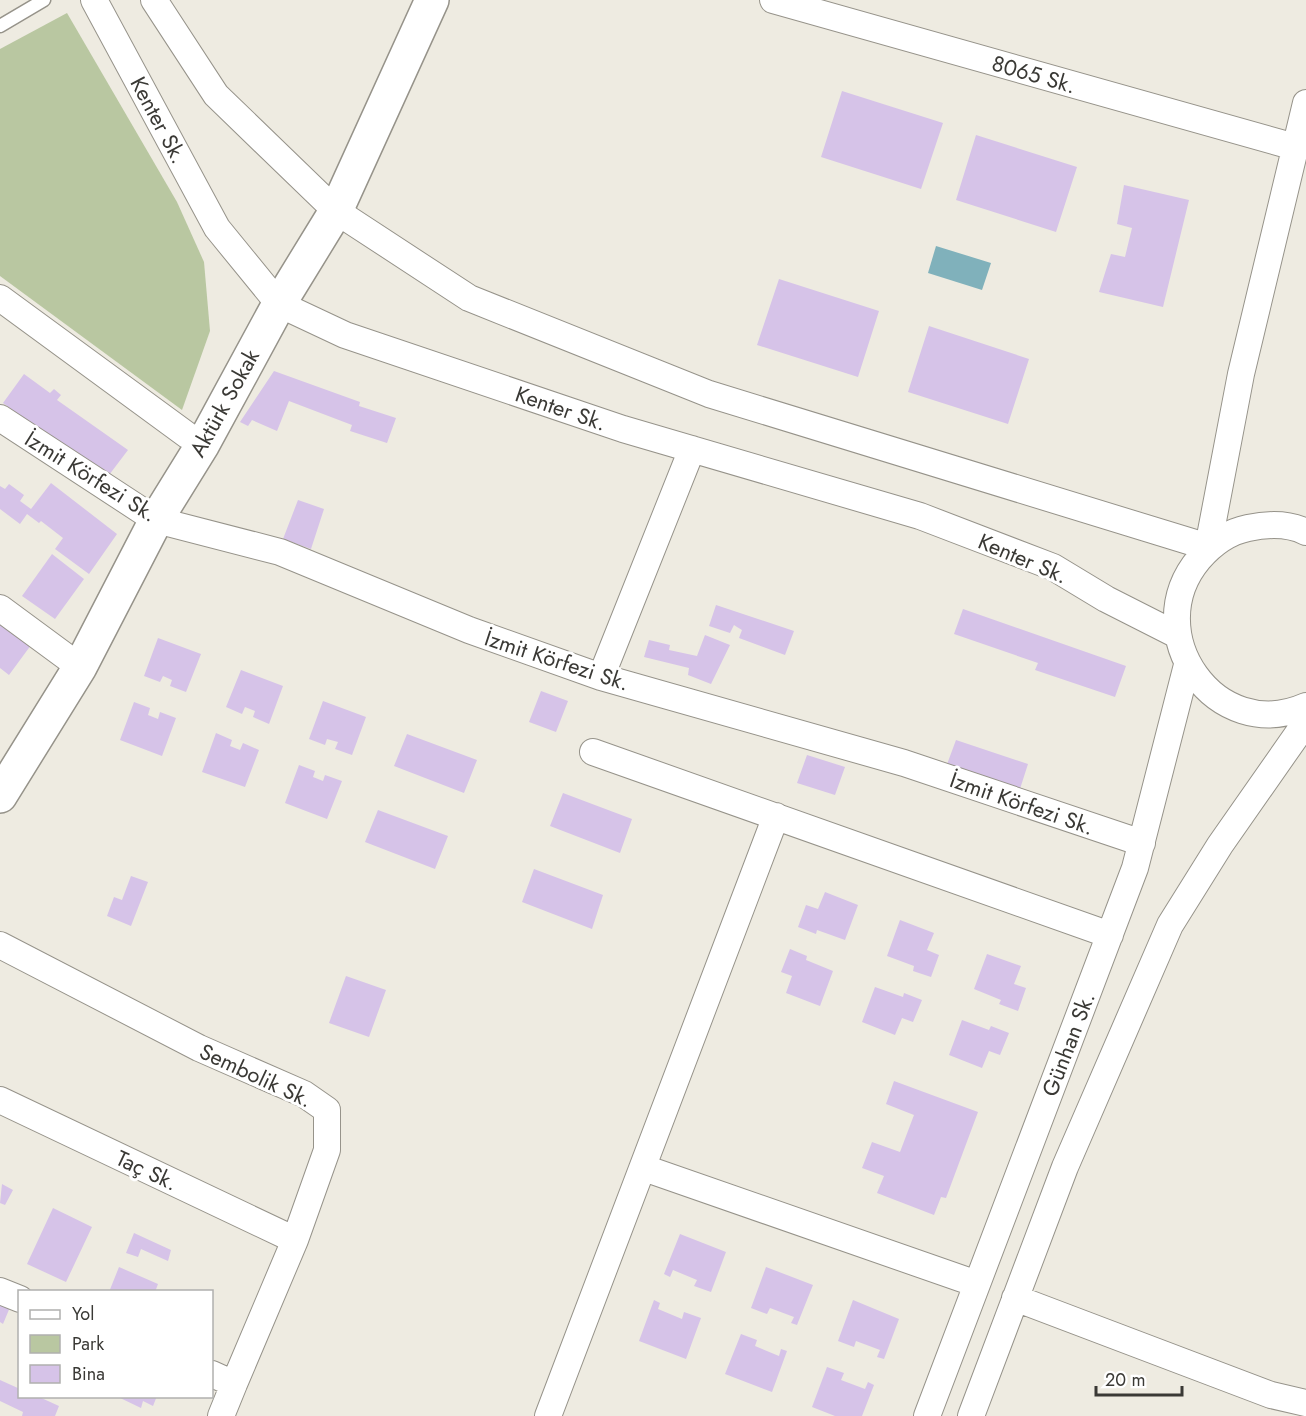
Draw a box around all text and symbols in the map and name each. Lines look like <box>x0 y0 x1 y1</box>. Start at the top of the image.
street label: 8065 Sk. <box>988 47 1080 101</box>
street label: Kenter Sk. <box>123 71 195 169</box>
street label: Aktürk Sokak <box>181 343 267 463</box>
street label: Kenter Sk. <box>511 378 611 438</box>
street label: İzmit Körfezi Sk. <box>19 423 163 529</box>
street label: Kenter Sk. <box>973 525 1073 591</box>
street label: İzmit Körfezi Sk. <box>481 622 633 698</box>
street label: İzmit Körfezi Sk. <box>946 763 1098 843</box>
street label: Günhan Sk. <box>1033 987 1103 1101</box>
street label: Sembolik Sk. <box>194 1035 318 1115</box>
street label: Taç Sk. <box>111 1142 183 1198</box>
legend <box>18 1290 213 1398</box>
text: Yol <box>72 1301 94 1327</box>
text: Park <box>72 1331 104 1357</box>
scale bar <box>1096 1359 1182 1397</box>
text: Bina <box>72 1361 105 1387</box>
text: 20 m <box>1105 1367 1145 1393</box>

